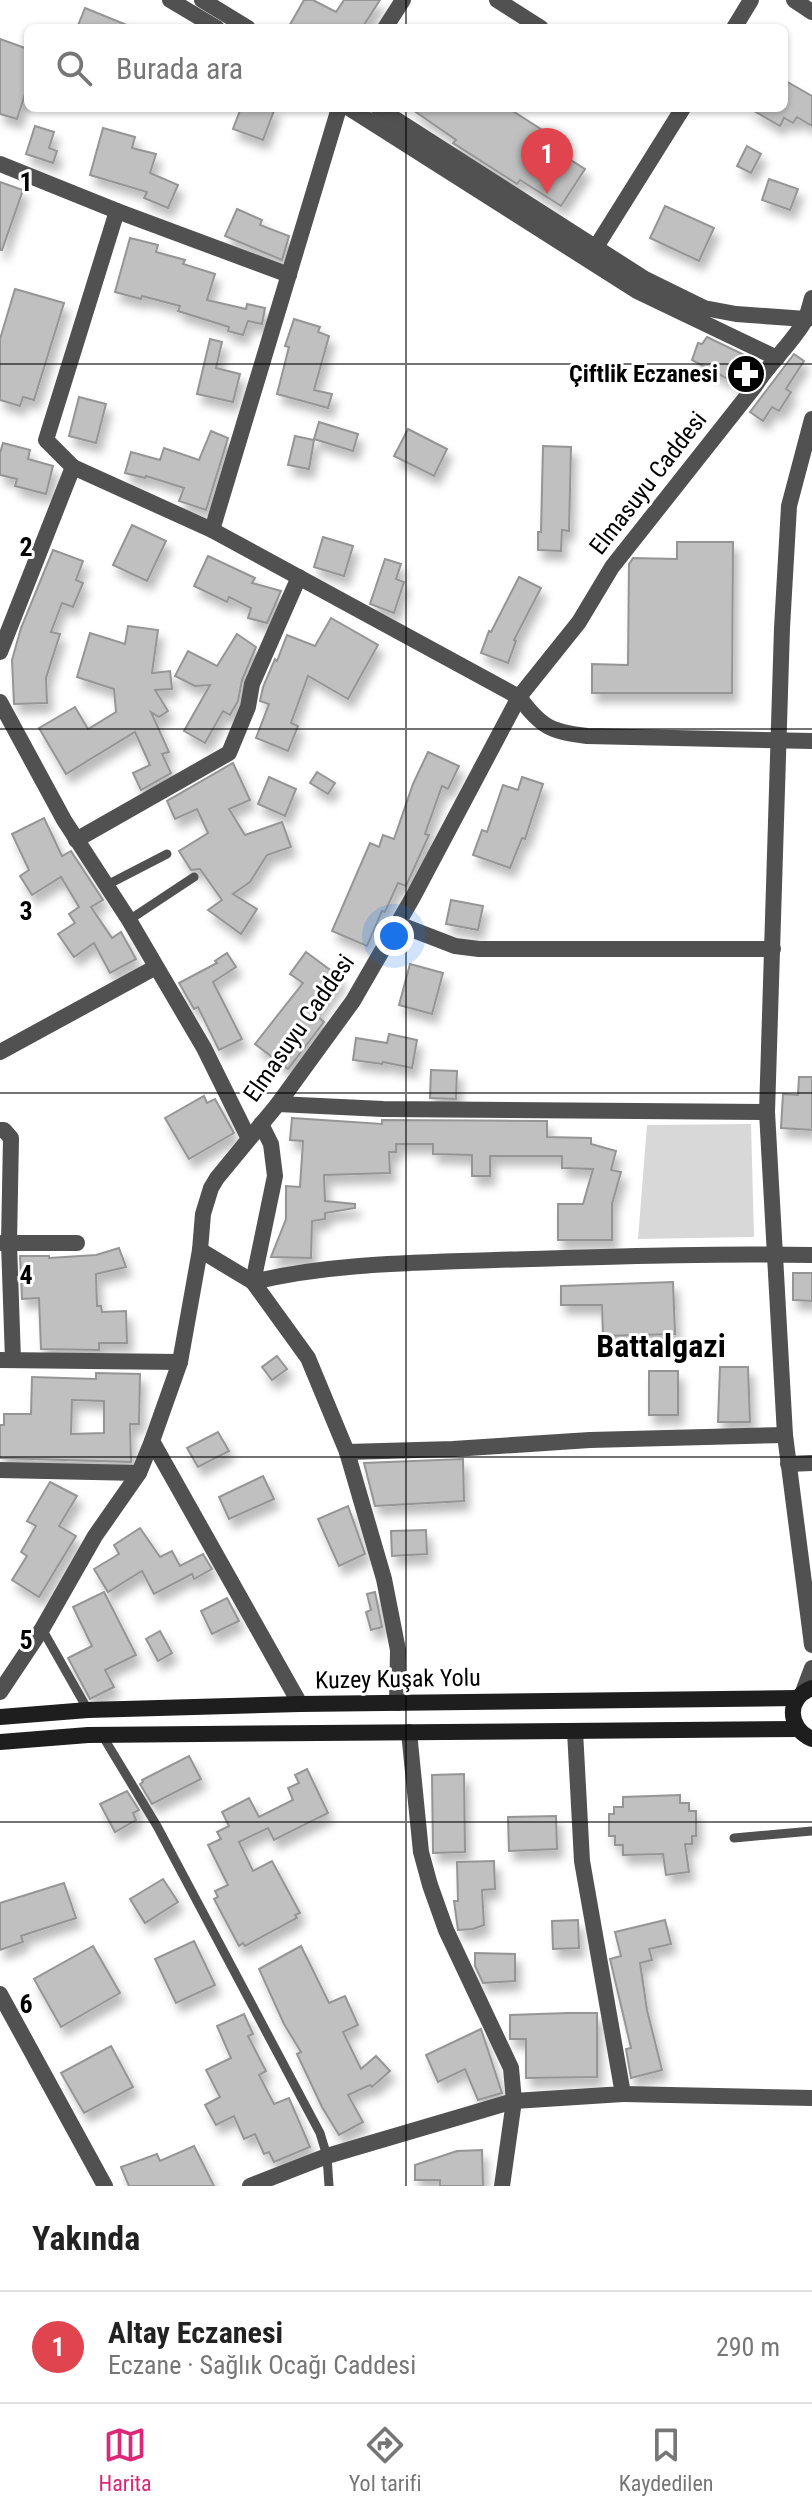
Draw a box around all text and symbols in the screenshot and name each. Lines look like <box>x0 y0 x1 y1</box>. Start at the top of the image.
search box <box>24 24 788 112</box>
icon: search <box>52 46 96 90</box>
text: Burada ara <box>116 51 243 86</box>
pin: 1 <box>521 128 573 194</box>
text: 1 <box>19 167 33 197</box>
pharmacy icon: Çiftlik Eczanesi <box>725 353 767 395</box>
place label: Çiftlik Eczanesi <box>569 360 718 388</box>
street label: Elmasuyu Caddesi <box>584 406 712 560</box>
text: 2 <box>19 532 33 562</box>
text: 3 <box>19 896 33 926</box>
your location <box>374 916 414 956</box>
street label: Elmasuyu Caddesi <box>238 949 360 1107</box>
text: 4 <box>19 1260 33 1290</box>
district label: Battalgazi <box>596 1327 726 1365</box>
text: 5 <box>19 1625 33 1655</box>
street label: Kuzey Kuşak Yolu <box>315 1664 481 1694</box>
text: 6 <box>19 1989 33 2019</box>
text: Yakında <box>32 2218 140 2258</box>
text: Altay Eczanesi <box>108 2315 283 2350</box>
text: 1 <box>51 2332 65 2362</box>
text: 290 m <box>716 2332 780 2362</box>
text: Eczane · Sağlık Ocağı Caddesi <box>108 2350 416 2380</box>
tab: Harita <box>99 2423 152 2496</box>
tab: Yol tarifi <box>349 2423 422 2496</box>
tab: Kaydedilen <box>619 2423 713 2496</box>

